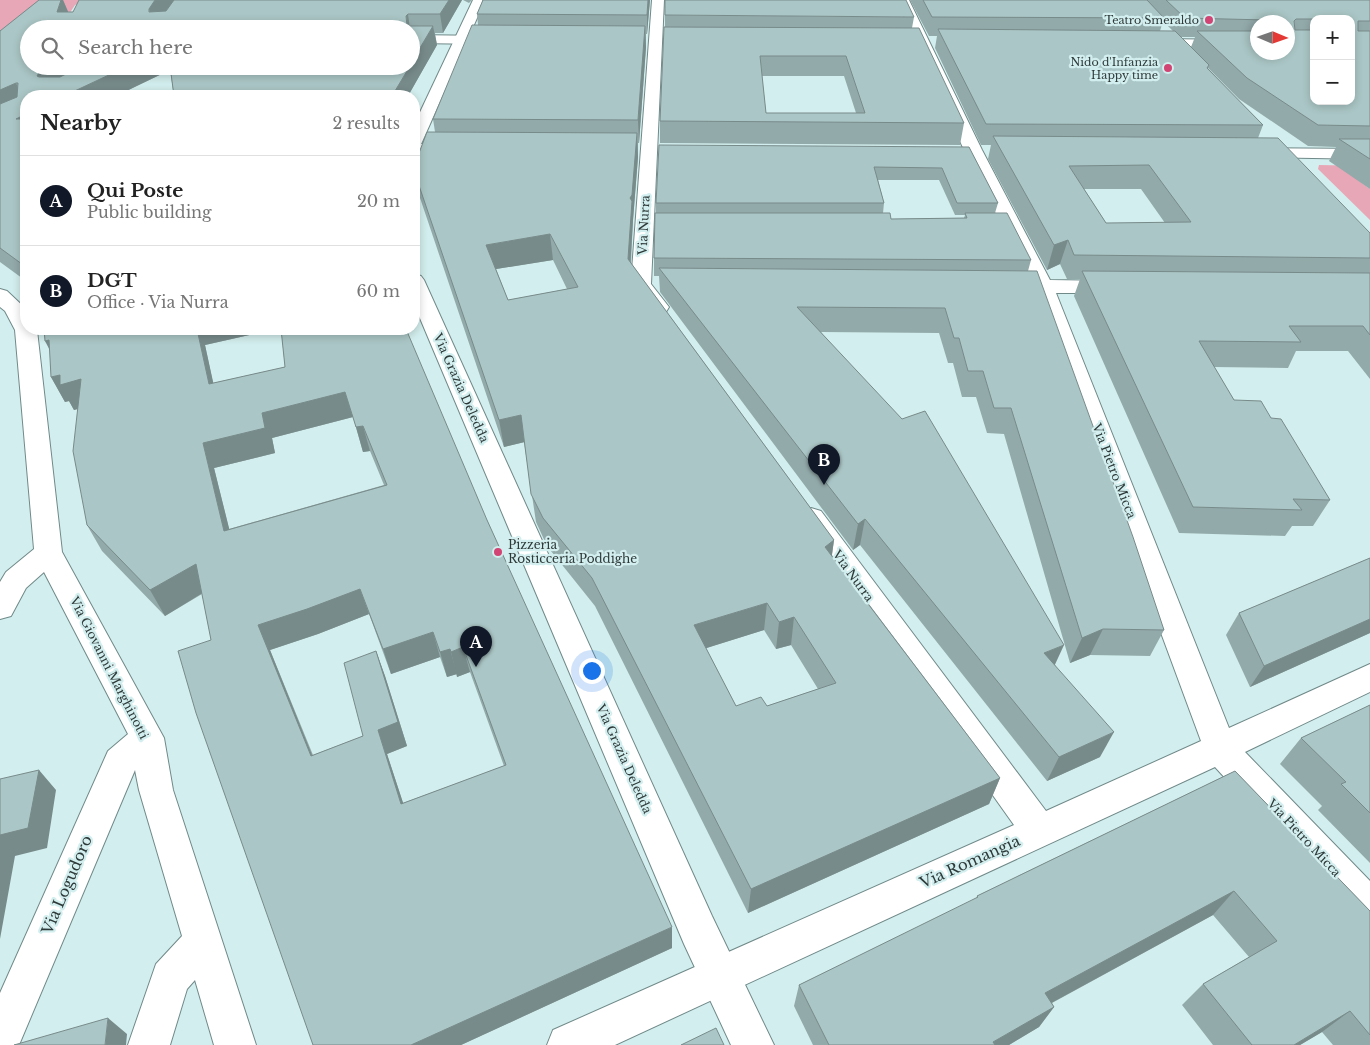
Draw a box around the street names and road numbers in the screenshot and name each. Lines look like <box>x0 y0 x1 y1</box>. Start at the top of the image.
street label: Via Nurra <box>634 194 653 256</box>
street label: Via Grazia Deledda <box>430 330 492 445</box>
street label: Via Pietro Micca <box>1089 420 1140 521</box>
street label: Via Nurra <box>829 546 877 605</box>
street label: Via Giovanni Marghinotti <box>67 593 152 741</box>
street label: Via Grazia Deledda <box>593 701 655 816</box>
street label: Via Pietro Micca <box>1264 795 1344 880</box>
street label: Via Romangia <box>916 831 1024 893</box>
street label: Via Logudoro <box>37 832 96 938</box>

